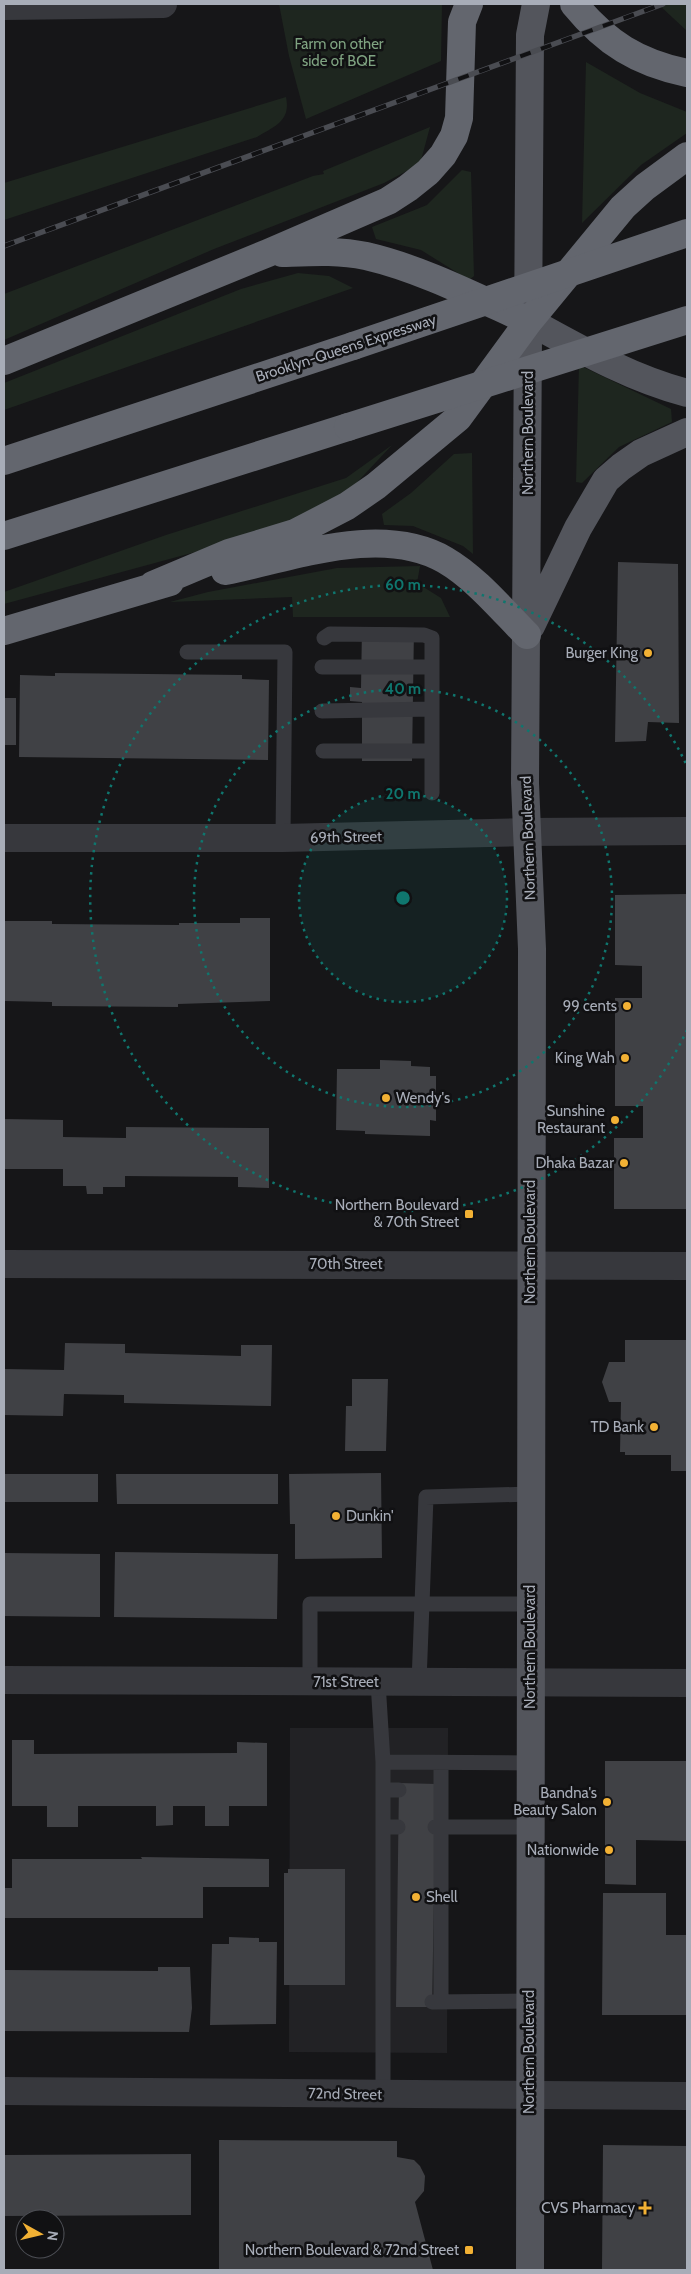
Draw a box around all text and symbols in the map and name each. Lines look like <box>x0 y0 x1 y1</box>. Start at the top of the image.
park label: Farm on other side of BQE <box>294 35 384 70</box>
street label: Brooklyn-Queens Expressway <box>253 310 439 386</box>
street label: Northern Boulevard <box>519 371 537 495</box>
text: 60 m <box>385 576 421 594</box>
place label: Burger King <box>565 644 639 662</box>
marker: Burger King <box>642 647 654 659</box>
text: 40 m <box>385 680 421 698</box>
street label: Northern Boulevard <box>517 776 539 900</box>
text: 20 m <box>386 785 420 803</box>
street label: 69th Street <box>310 827 382 847</box>
centre of rings <box>394 889 412 907</box>
place label: 99 cents <box>563 997 617 1015</box>
marker: 99 cents <box>621 1000 633 1012</box>
place label: King Wah <box>555 1049 615 1067</box>
marker: King Wah <box>619 1052 631 1064</box>
place label: Wendy's <box>396 1089 450 1107</box>
marker: Wendy's <box>380 1092 392 1104</box>
place label: Sunshine Restaurant <box>537 1102 605 1137</box>
marker: Sunshine Restaurant <box>609 1114 621 1126</box>
place label: Dhaka Bazar <box>535 1154 614 1172</box>
marker: Dhaka Bazar <box>618 1157 630 1169</box>
street label: Northern Boulevard <box>521 1180 539 1304</box>
place label: Northern Boulevard & 70th Street <box>335 1196 459 1231</box>
marker: Northern Boulevard & 70th Street <box>463 1208 475 1220</box>
street label: 70th Street <box>310 1255 383 1273</box>
place label: TD Bank <box>590 1418 644 1436</box>
marker: TD Bank <box>648 1421 660 1433</box>
place label: Dunkin' <box>346 1507 394 1525</box>
marker: Dunkin' <box>330 1510 342 1522</box>
street label: Northern Boulevard <box>521 1585 539 1709</box>
street label: 71st Street <box>313 1673 379 1691</box>
place label: Bandna's Beauty Salon <box>513 1784 597 1819</box>
marker: Bandna's Beauty Salon <box>601 1796 613 1808</box>
place label: Nationwide <box>527 1841 599 1859</box>
marker: Nationwide <box>603 1844 615 1856</box>
place label: Shell <box>426 1888 458 1906</box>
marker: Shell <box>410 1891 422 1903</box>
street label: Northern Boulevard <box>520 1990 538 2114</box>
street label: 72nd Street <box>308 2084 382 2104</box>
place label: CVS Pharmacy <box>541 2199 635 2217</box>
marker: CVS Pharmacy <box>639 2202 651 2214</box>
north arrow <box>15 2209 65 2259</box>
text: N <box>43 2230 62 2242</box>
place label: Northern Boulevard & 72nd Street <box>245 2241 459 2259</box>
marker: Northern Boulevard & 72nd Street <box>463 2244 475 2256</box>

